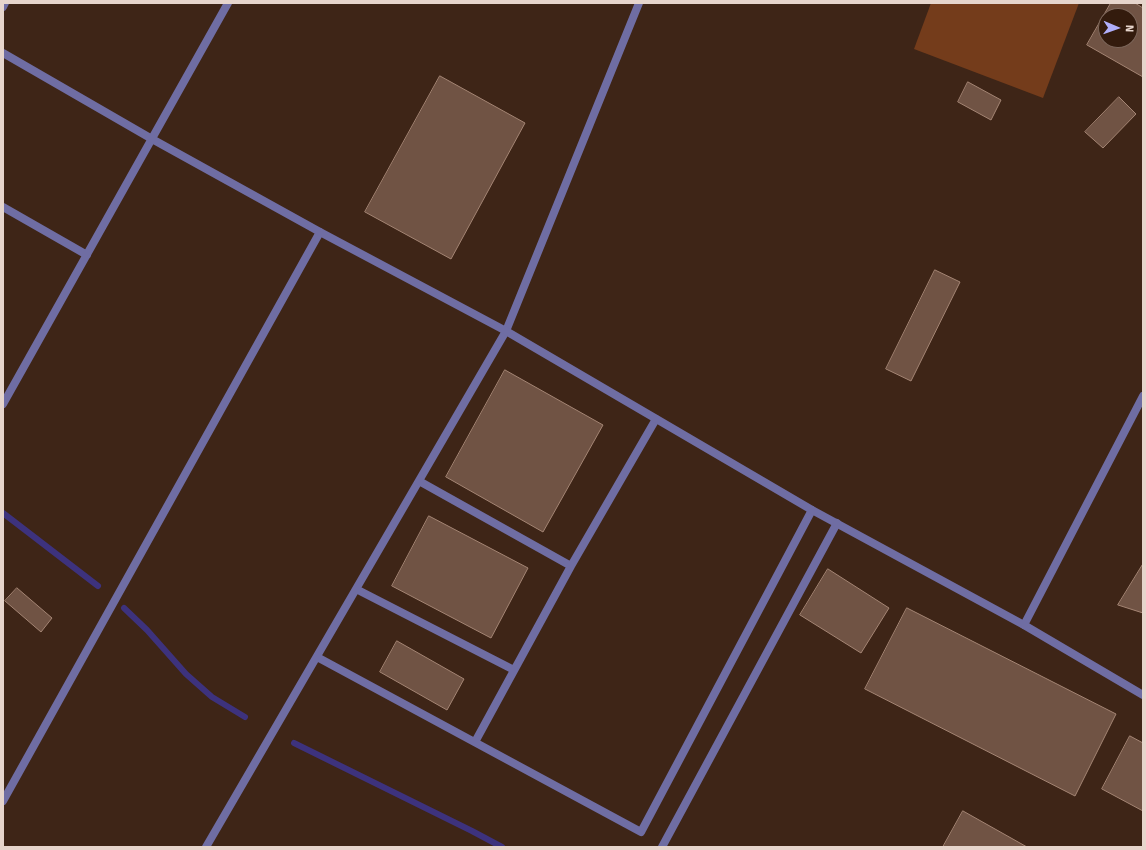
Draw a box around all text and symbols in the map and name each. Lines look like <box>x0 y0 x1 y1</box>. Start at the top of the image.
north arrow <box>1098 8 1138 48</box>
text: N <box>1123 25 1136 32</box>

